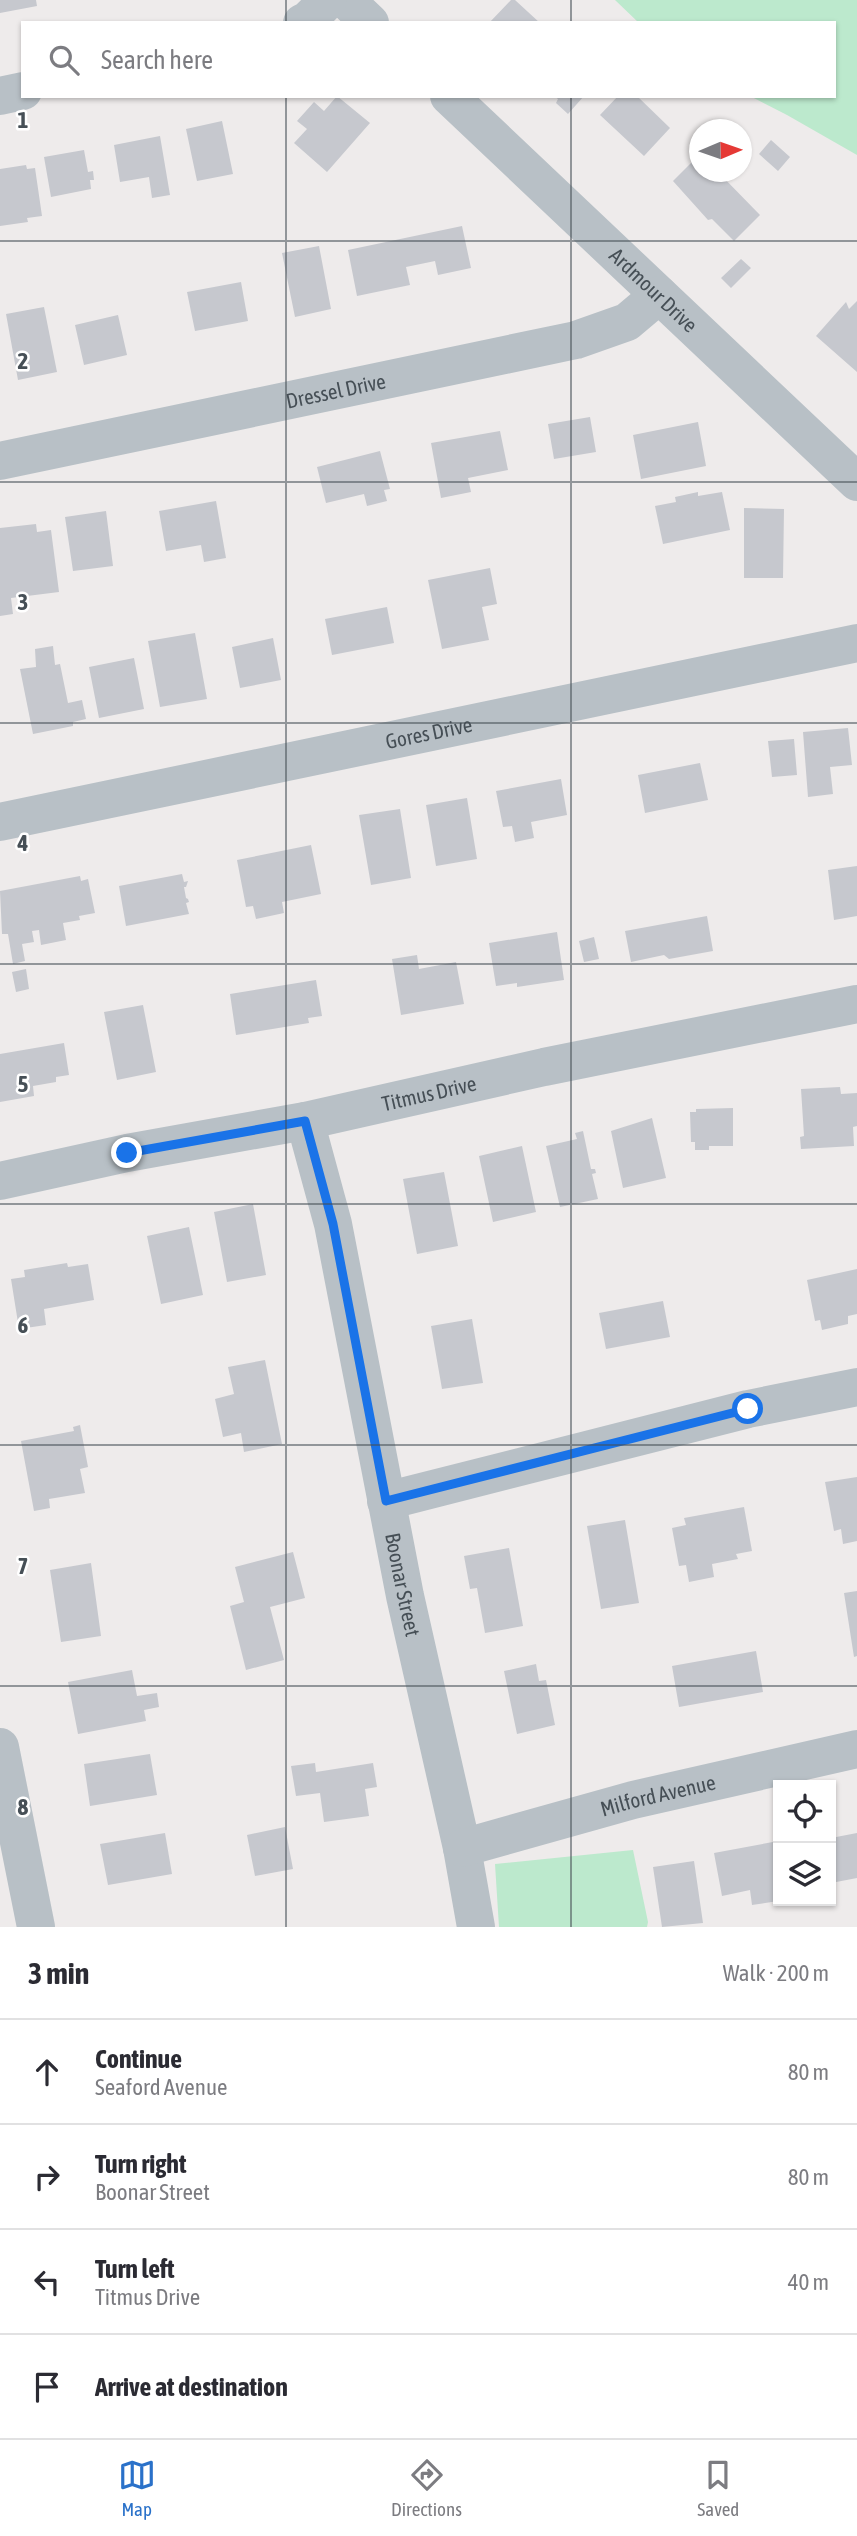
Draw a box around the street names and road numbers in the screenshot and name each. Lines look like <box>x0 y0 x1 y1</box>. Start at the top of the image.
street label: Ardmour Drive <box>605 243 703 337</box>
street label: Dressel Drive <box>284 368 388 413</box>
street label: Gores Drive <box>383 712 474 753</box>
street label: Titmus Drive <box>379 1071 478 1115</box>
street label: Boonar Street <box>381 1531 426 1638</box>
street label: Milford Avenue <box>598 1770 718 1821</box>

